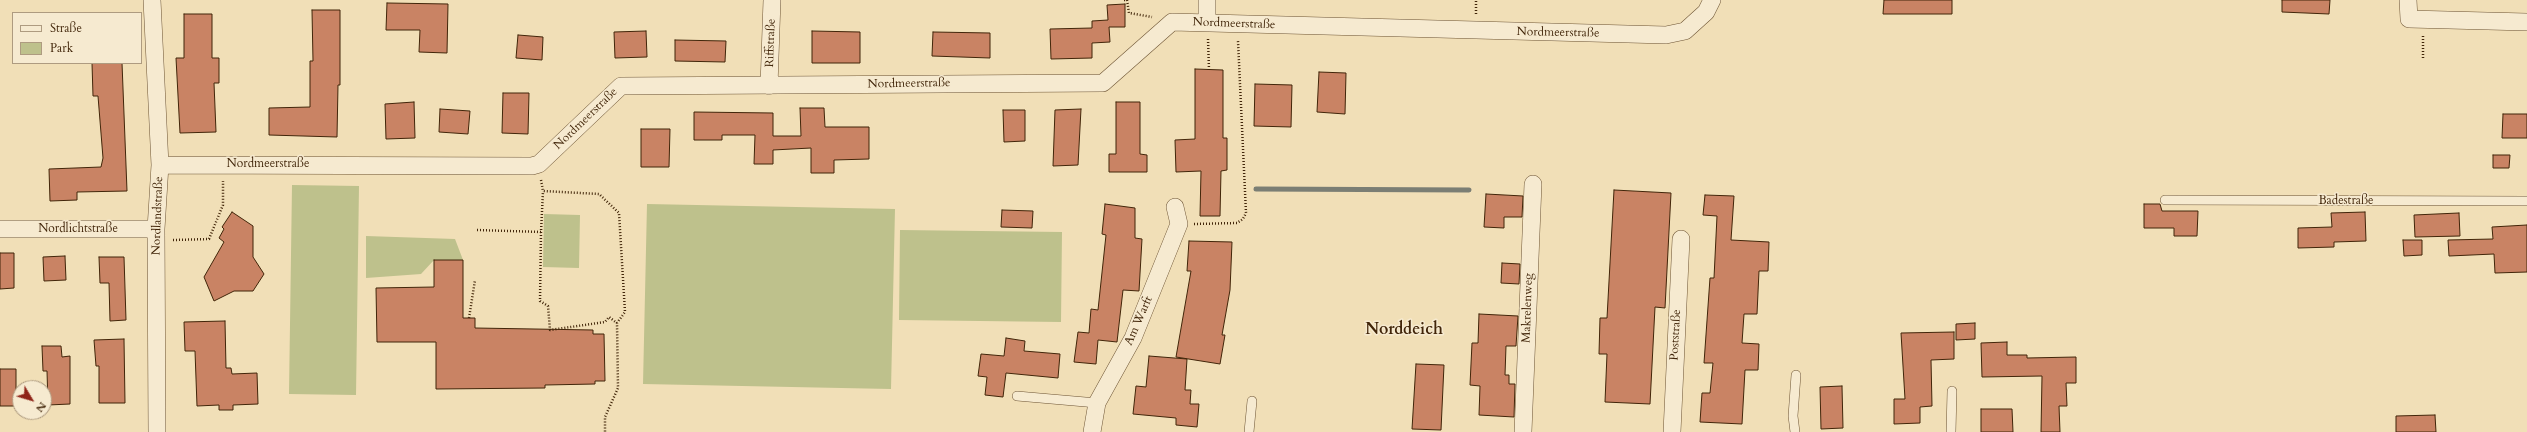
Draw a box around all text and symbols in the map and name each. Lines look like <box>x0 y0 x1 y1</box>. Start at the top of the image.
legend <box>12 12 142 64</box>
street label: Nordmeerstraße <box>1192 15 1276 33</box>
street label: Riffstraße <box>763 18 779 68</box>
text: Straße <box>50 20 82 36</box>
street label: Nordmeerstraße <box>1516 25 1600 41</box>
text: Park <box>50 40 73 56</box>
street label: Nordmeerstraße <box>867 76 951 92</box>
street label: Nordmeerstraße <box>551 85 621 153</box>
street label: Nordmeerstraße <box>227 157 309 171</box>
street label: Nordlandstraße <box>149 176 167 256</box>
street label: Badestraße <box>2318 194 2374 208</box>
street label: Nordlichtstraße <box>38 222 118 236</box>
street label: Makrelenweg <box>1520 273 1536 343</box>
street label: Am Warft <box>1122 294 1156 348</box>
street label: Poststraße <box>1667 309 1685 361</box>
district label: Norddeich <box>1365 320 1443 340</box>
north arrow <box>12 380 52 420</box>
text: N <box>32 399 50 415</box>

